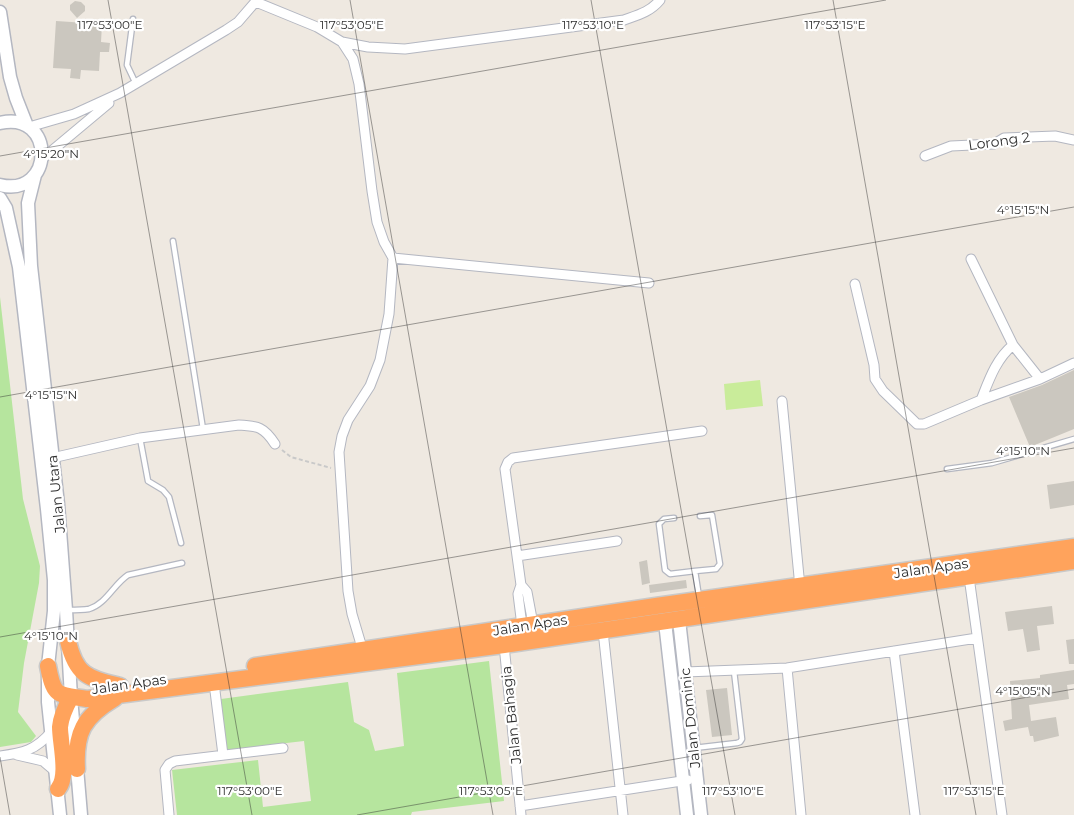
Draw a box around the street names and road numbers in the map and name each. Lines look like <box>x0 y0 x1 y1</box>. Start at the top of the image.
street label: Lorong 2 <box>967 128 1031 154</box>
street label: Jalan Utara <box>43 454 69 535</box>
street label: Jalan Apas <box>892 554 970 582</box>
street label: Jalan Apas <box>491 610 569 640</box>
street label: Jalan Bahagia <box>497 665 525 766</box>
street label: Jalan Dominic <box>676 667 704 770</box>
street label: Jalan Apas <box>90 670 168 698</box>

